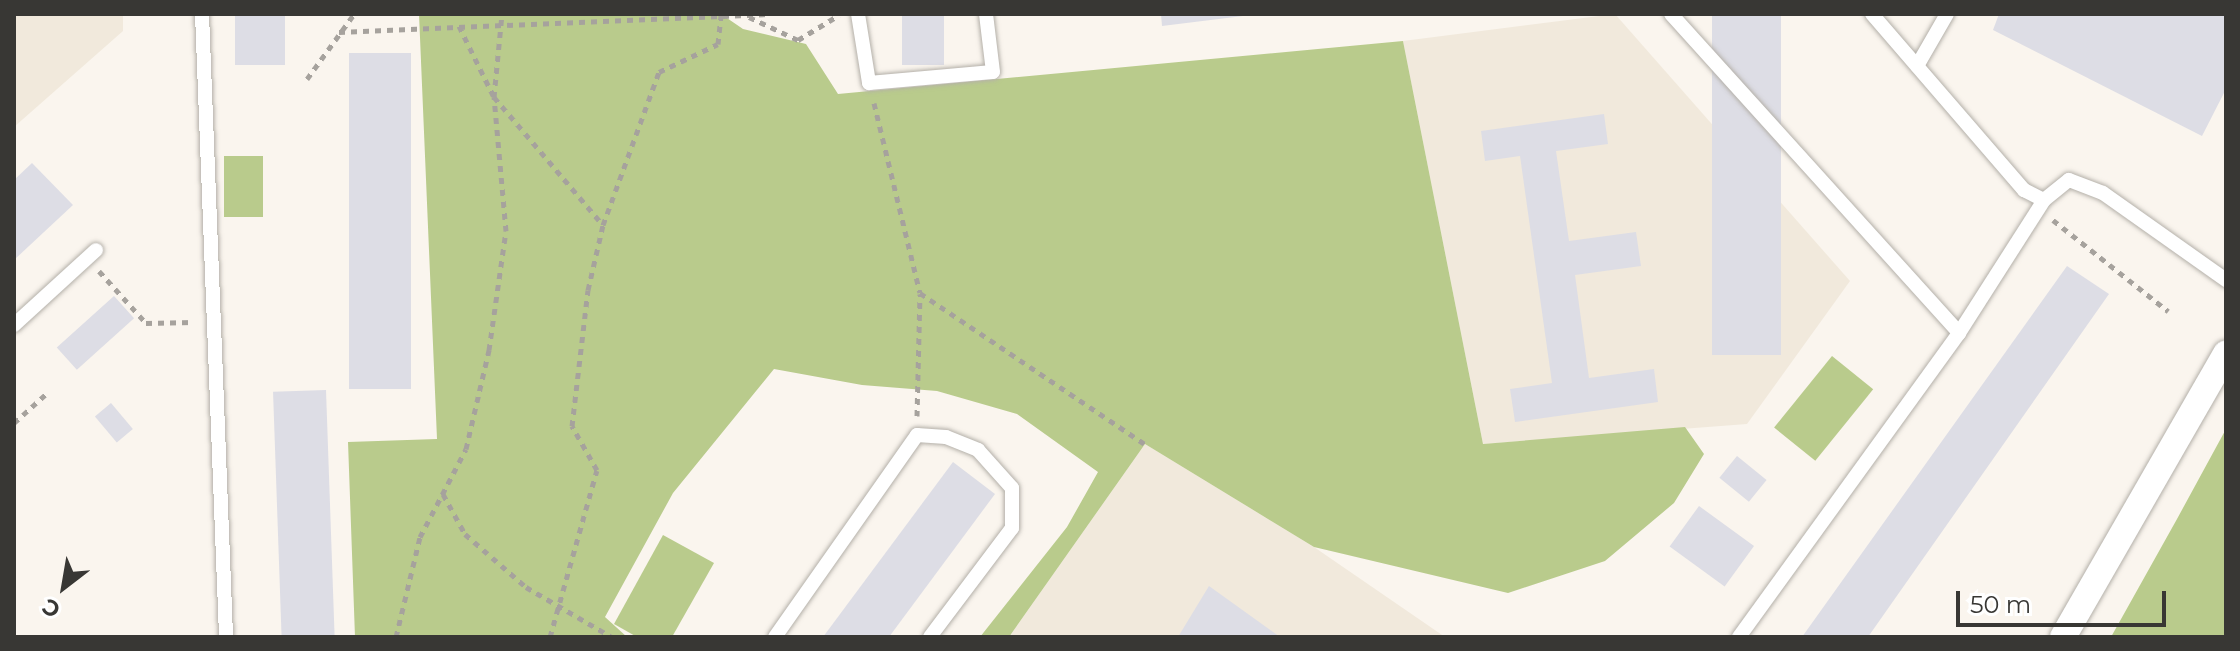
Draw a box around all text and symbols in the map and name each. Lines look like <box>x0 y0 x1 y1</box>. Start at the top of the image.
north arrow <box>24 547 104 627</box>
scale bar <box>1960 575 2170 625</box>
text: 50 m <box>1970 590 2031 619</box>
text: С <box>38 592 65 624</box>

